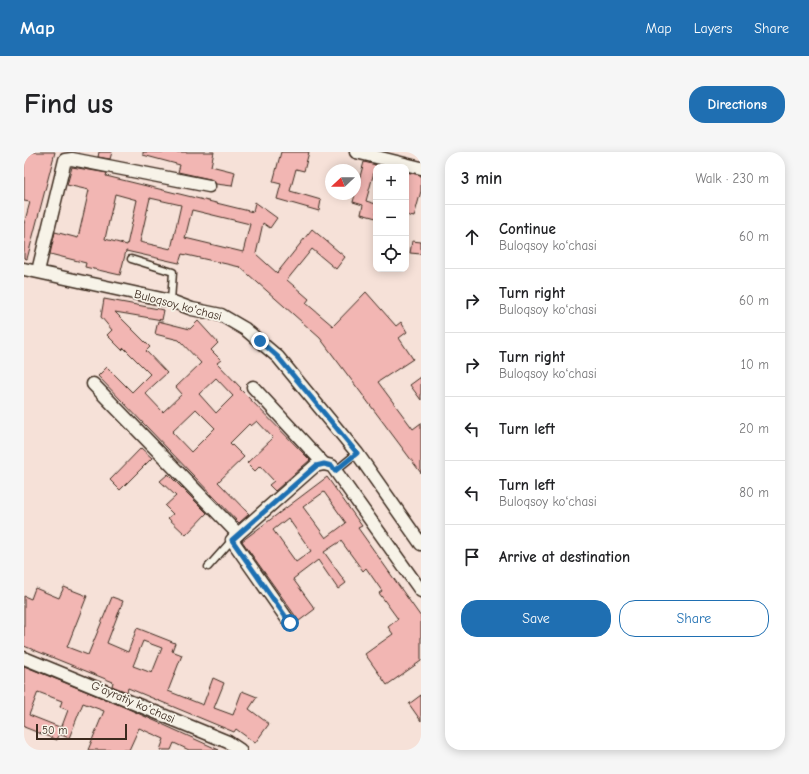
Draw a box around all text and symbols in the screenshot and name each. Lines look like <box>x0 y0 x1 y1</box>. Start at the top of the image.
text: Map <box>20 17 55 39</box>
text: Map <box>645 20 672 37</box>
text: Layers <box>694 20 732 37</box>
text: Share <box>754 20 789 37</box>
button: Directions <box>689 86 785 123</box>
text: Find us <box>24 88 113 120</box>
north arrow <box>325 164 361 200</box>
map controls <box>373 164 409 272</box>
button: + <box>373 164 409 200</box>
text: 3 min <box>461 169 502 188</box>
text: Walk · 230 m <box>695 171 769 186</box>
button: − <box>373 200 409 236</box>
text: Continue <box>499 220 556 238</box>
icon: ahead <box>461 226 483 248</box>
text: 60 m <box>739 229 769 244</box>
button: locate <box>373 236 409 272</box>
text: Buloqsoy koʻchasi <box>499 238 597 253</box>
text: Turn right <box>499 284 565 302</box>
street label: Buloqsoy koʻchasi <box>133 287 223 323</box>
icon: right <box>461 290 483 312</box>
text: 60 m <box>739 293 769 308</box>
text: Buloqsoy koʻchasi <box>499 302 597 317</box>
route end <box>251 332 269 350</box>
text: Turn right <box>499 348 565 366</box>
icon: right <box>461 354 483 376</box>
text: 10 m <box>741 357 769 372</box>
text: Buloqsoy koʻchasi <box>499 366 597 381</box>
icon: left <box>461 418 483 440</box>
text: Turn left <box>499 420 555 438</box>
text: 20 m <box>739 421 769 436</box>
text: Turn left <box>499 476 555 494</box>
icon: left <box>461 482 483 504</box>
text: 80 m <box>739 485 769 500</box>
text: Buloqsoy koʻchasi <box>499 494 597 509</box>
icon: arrive <box>461 546 483 568</box>
text: Arrive at destination <box>499 548 630 566</box>
button: Save <box>461 600 611 637</box>
button: Share <box>619 600 769 637</box>
route start <box>281 614 299 632</box>
street label: Gʻayratiy koʻchasi <box>89 678 177 726</box>
scale bar <box>36 722 127 741</box>
text: 50 m <box>42 724 67 737</box>

